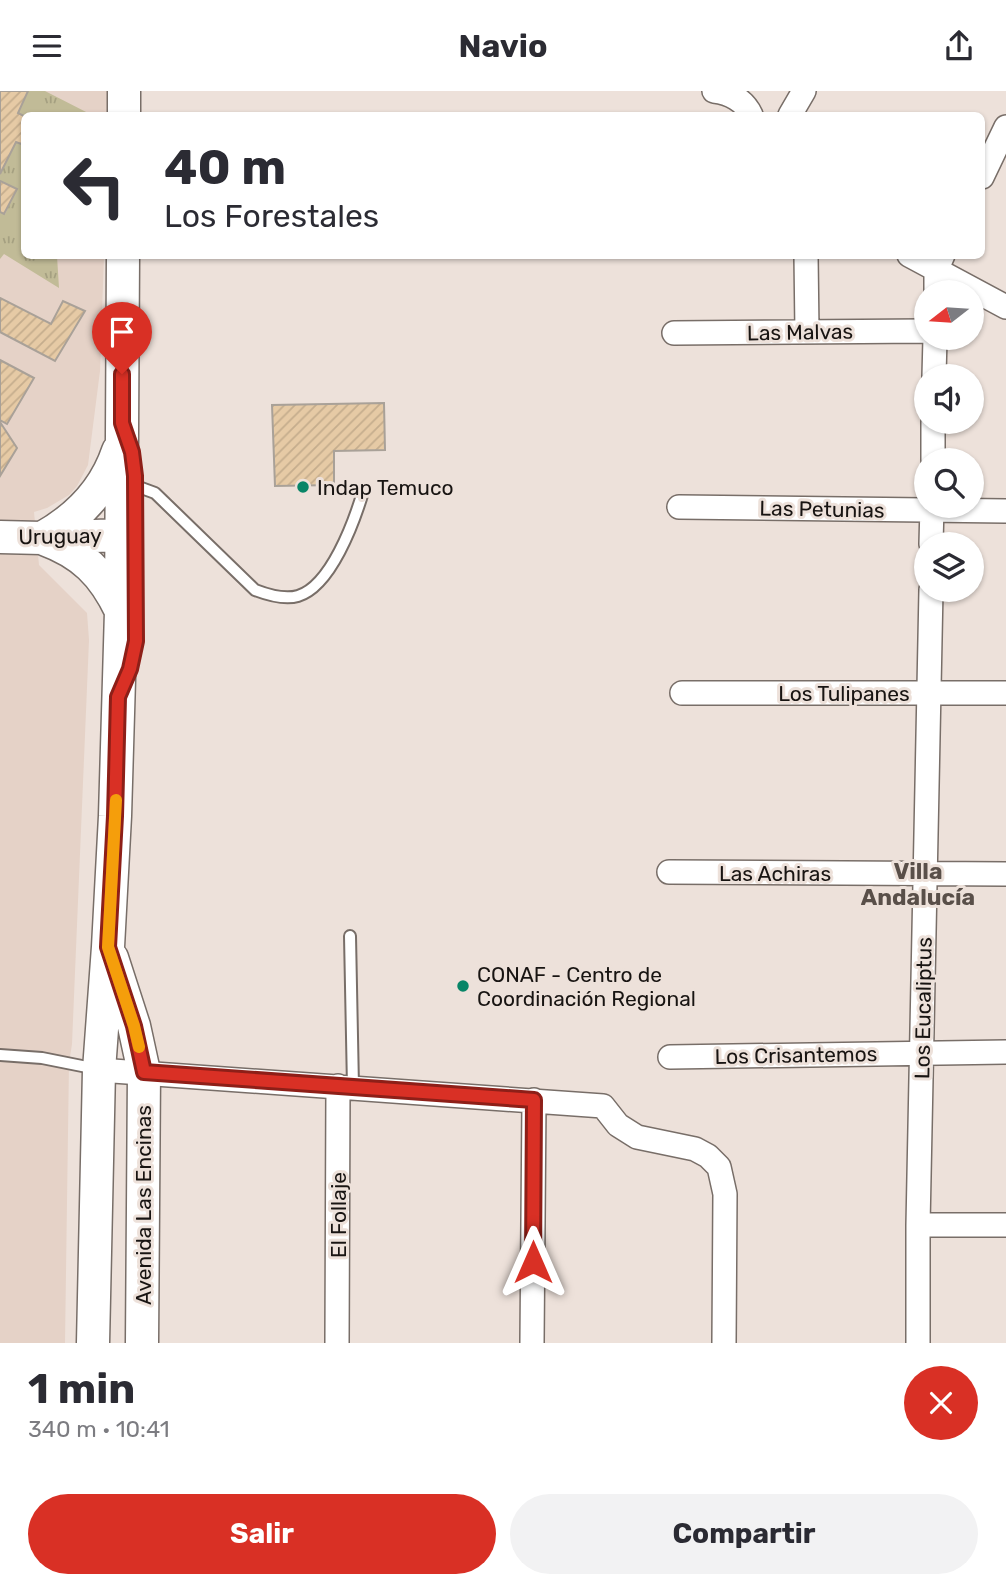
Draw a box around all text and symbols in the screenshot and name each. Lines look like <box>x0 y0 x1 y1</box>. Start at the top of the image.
icon: menu <box>28 27 66 65</box>
text: Navio <box>458 27 548 65</box>
icon: share <box>940 27 978 65</box>
text: 40 m <box>164 138 286 196</box>
icon: left <box>49 140 140 231</box>
text: Los Forestales <box>164 197 379 235</box>
north arrow <box>914 280 984 350</box>
map controls <box>914 280 984 602</box>
pin <box>92 302 152 374</box>
icon: arrive <box>103 313 141 351</box>
street label: Las Malvas <box>747 319 853 345</box>
button: sound <box>914 364 984 434</box>
button: search <box>914 448 984 518</box>
place label: Indap Temuco <box>317 475 454 500</box>
marker: Indap Temuco <box>295 479 311 495</box>
street label: Las Petunias <box>759 495 885 523</box>
street label: Uruguay <box>18 523 102 549</box>
button: layers <box>914 532 984 602</box>
street label: Los Tulipanes <box>778 681 910 706</box>
district label: Villa Andalucía <box>861 857 975 911</box>
street label: Las Achiras <box>719 861 831 886</box>
street label: Los Eucaliptus <box>909 937 937 1079</box>
place label: CONAF - Centro de Coordinación Regional <box>477 962 696 1011</box>
marker: CONAF - Centro de Coordinación Regional <box>455 978 471 994</box>
street label: Los Crisantemos <box>714 1041 878 1069</box>
street label: Avenida Las Encinas <box>131 1105 156 1305</box>
street label: El Follaje <box>326 1172 351 1258</box>
position arrow <box>496 1225 570 1299</box>
text: 1 min <box>28 1364 135 1414</box>
button: close <box>904 1366 978 1440</box>
text: 340 m · 10:41 <box>28 1415 170 1443</box>
button: Salir <box>28 1494 496 1574</box>
button: Compartir <box>510 1494 978 1574</box>

